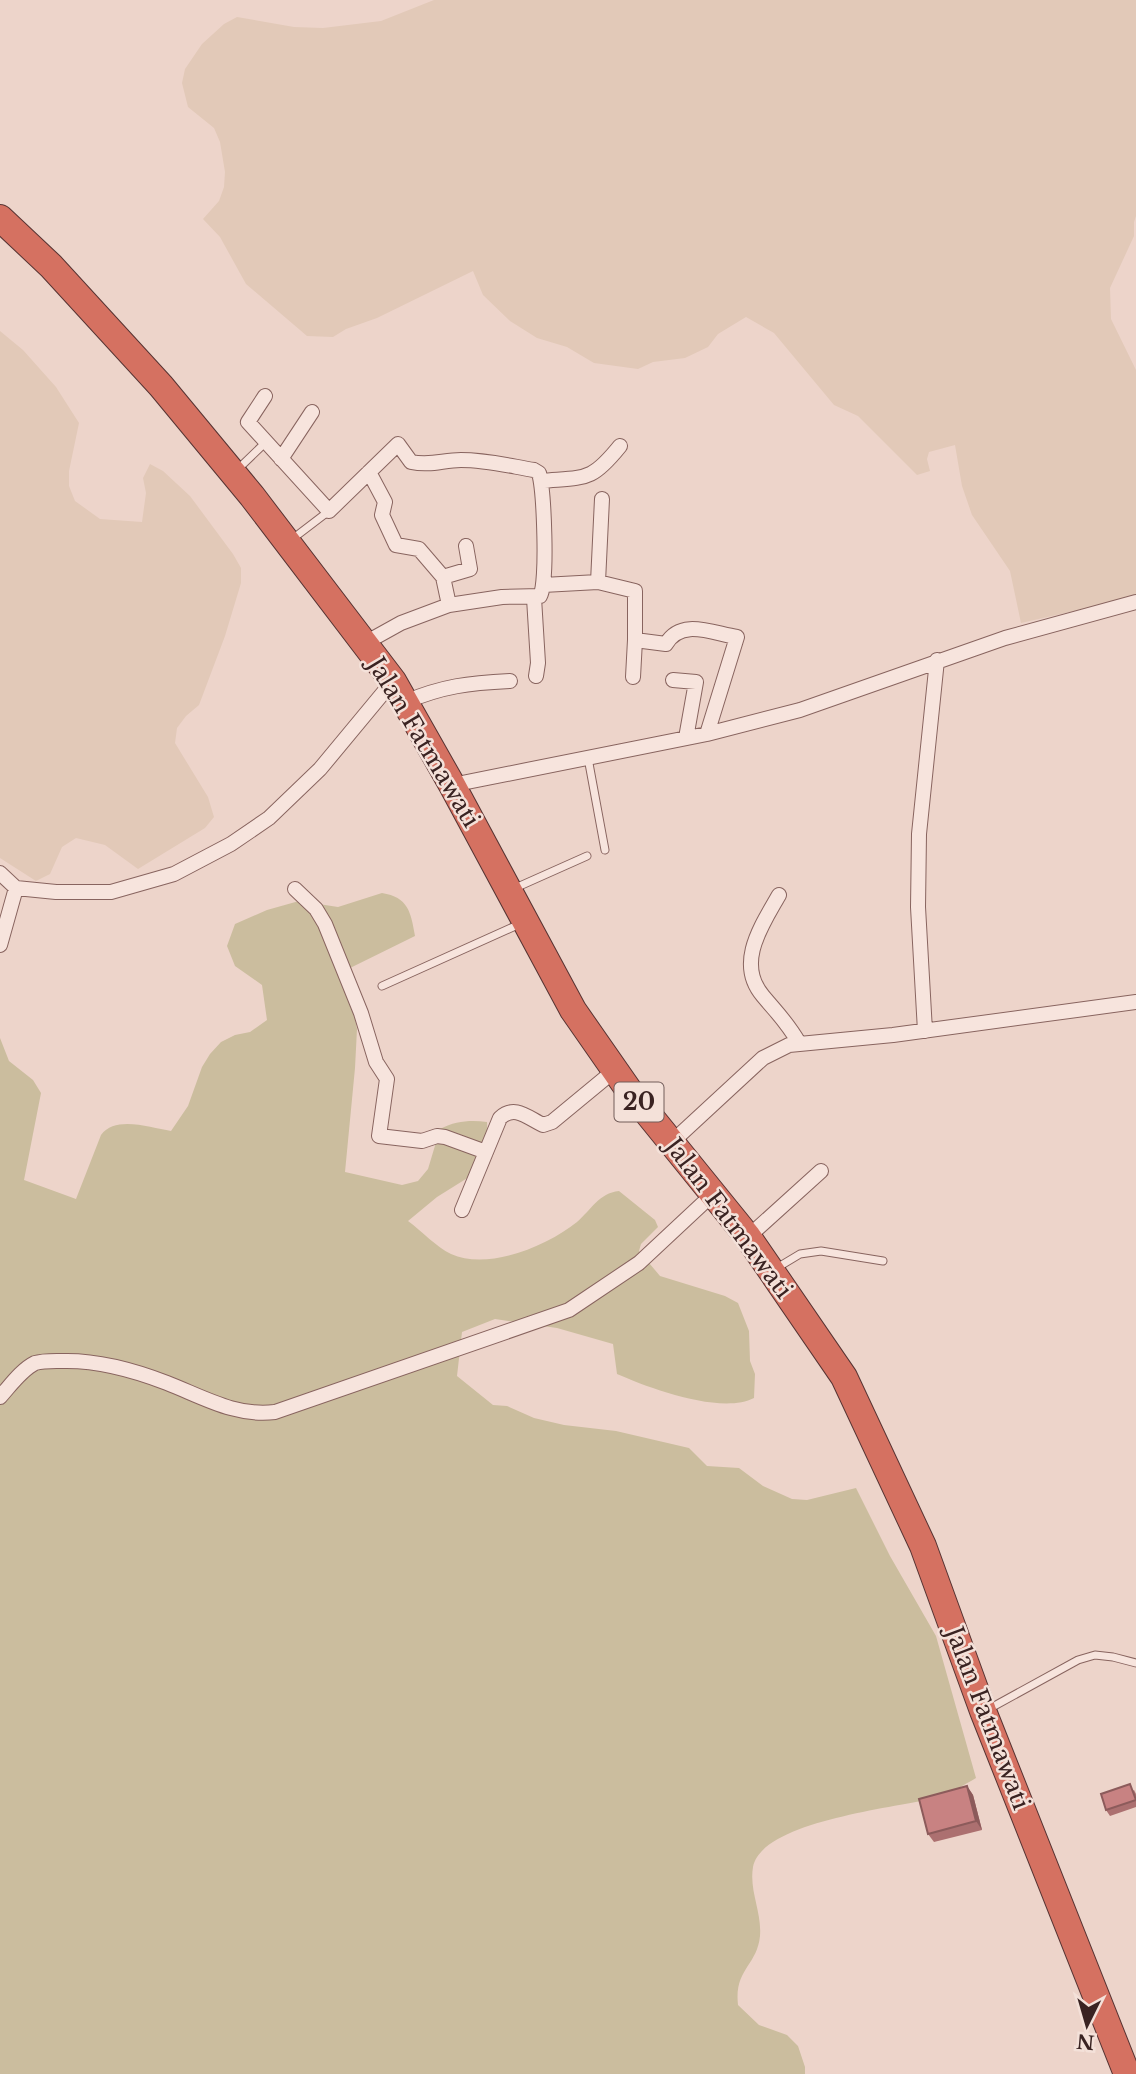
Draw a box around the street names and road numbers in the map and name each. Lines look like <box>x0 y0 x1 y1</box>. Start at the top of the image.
street label: Jalan Fatmawati <box>360 649 486 832</box>
road number: 20 <box>614 1082 664 1121</box>
street label: Jalan Fatmawati <box>657 1130 799 1304</box>
street label: Jalan Fatmawati <box>939 1620 1036 1813</box>

